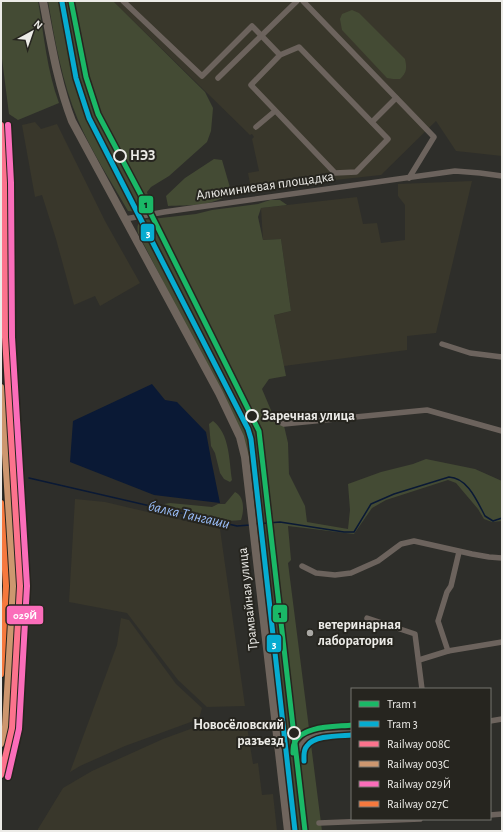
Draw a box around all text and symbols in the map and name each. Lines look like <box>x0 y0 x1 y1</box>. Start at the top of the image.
north arrow <box>12 12 52 52</box>
text: N <box>32 18 45 31</box>
marker: НЭЗ <box>113 149 127 163</box>
place label: НЭЗ <box>130 149 155 163</box>
street label: Алюминиевая площадка <box>195 169 335 203</box>
line badge: 1 <box>138 195 154 214</box>
text: 1 <box>144 199 148 210</box>
line badge: 3 <box>140 223 155 242</box>
text: 3 <box>146 228 151 239</box>
marker: Заречная улица <box>245 409 259 423</box>
place label: Заречная улица <box>262 409 355 423</box>
water label: балка Тангаши <box>147 498 231 532</box>
street label: Трамвайная улица <box>236 546 260 651</box>
line badge: 1 <box>272 604 288 623</box>
line badge: 029Й <box>6 605 44 625</box>
text: 1 <box>278 609 282 620</box>
text: 029Й <box>13 610 37 621</box>
place label: ветеринарная лаборатория <box>318 618 401 648</box>
marker: ветеринарная лаборатория <box>305 628 315 638</box>
line badge: 3 <box>266 634 282 653</box>
text: 3 <box>272 639 277 650</box>
legend <box>351 688 491 820</box>
text: Tram 1 <box>387 698 417 710</box>
place label: Новосёловский разъезд <box>193 718 284 748</box>
text: Tram 3 <box>387 718 418 730</box>
marker: Новосёловский разъезд <box>287 726 301 740</box>
text: Railway 008С <box>387 738 451 751</box>
text: Railway 003С <box>387 758 450 771</box>
text: Railway 029Й <box>387 777 451 791</box>
text: Railway 027С <box>387 798 449 811</box>

